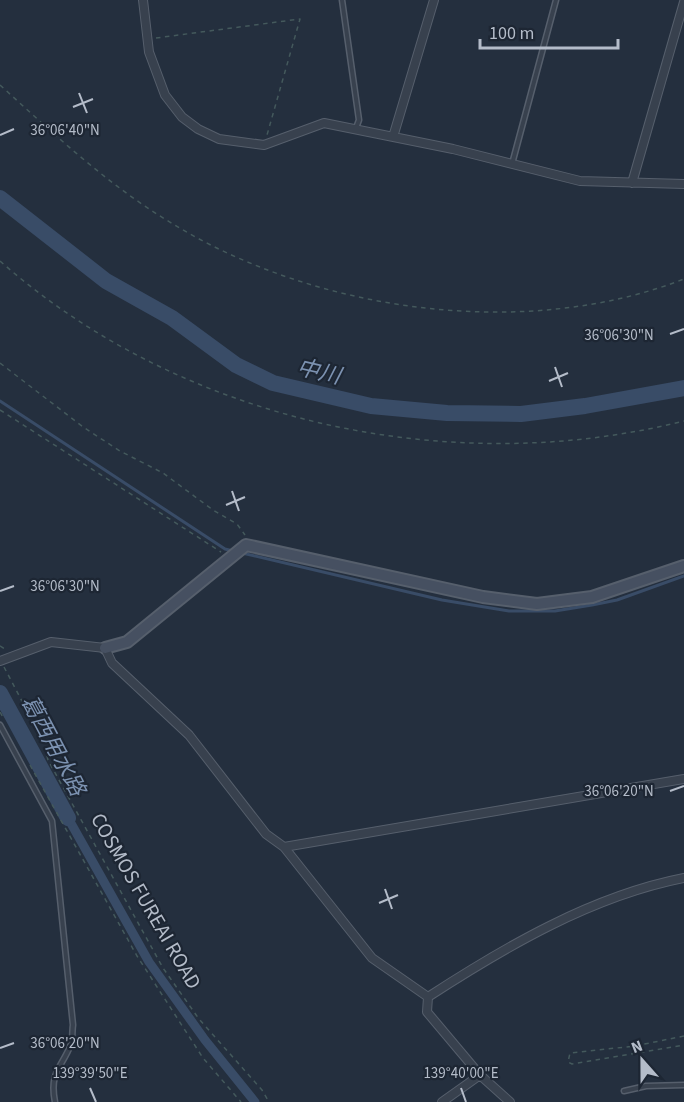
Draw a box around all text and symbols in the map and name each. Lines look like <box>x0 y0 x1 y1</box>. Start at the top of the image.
scale bar <box>480 12 618 50</box>
text: 100 m <box>489 21 534 46</box>
text: 36°06'40"N <box>30 120 100 141</box>
text: 36°06'30"N <box>584 325 654 346</box>
water label: 中川 <box>294 351 346 393</box>
text: 36°06'30"N <box>30 576 100 597</box>
water label: 葛西用水路 <box>13 689 94 803</box>
text: 36°06'20"N <box>584 781 654 802</box>
street label: COSMOS FUREAI ROAD <box>83 807 209 995</box>
north arrow <box>612 1030 672 1090</box>
text: 36°06'20"N <box>30 1033 100 1054</box>
text: N <box>628 1035 646 1059</box>
text: 139°39'50"E <box>52 1063 128 1084</box>
text: 139°40'00"E <box>423 1063 499 1084</box>

